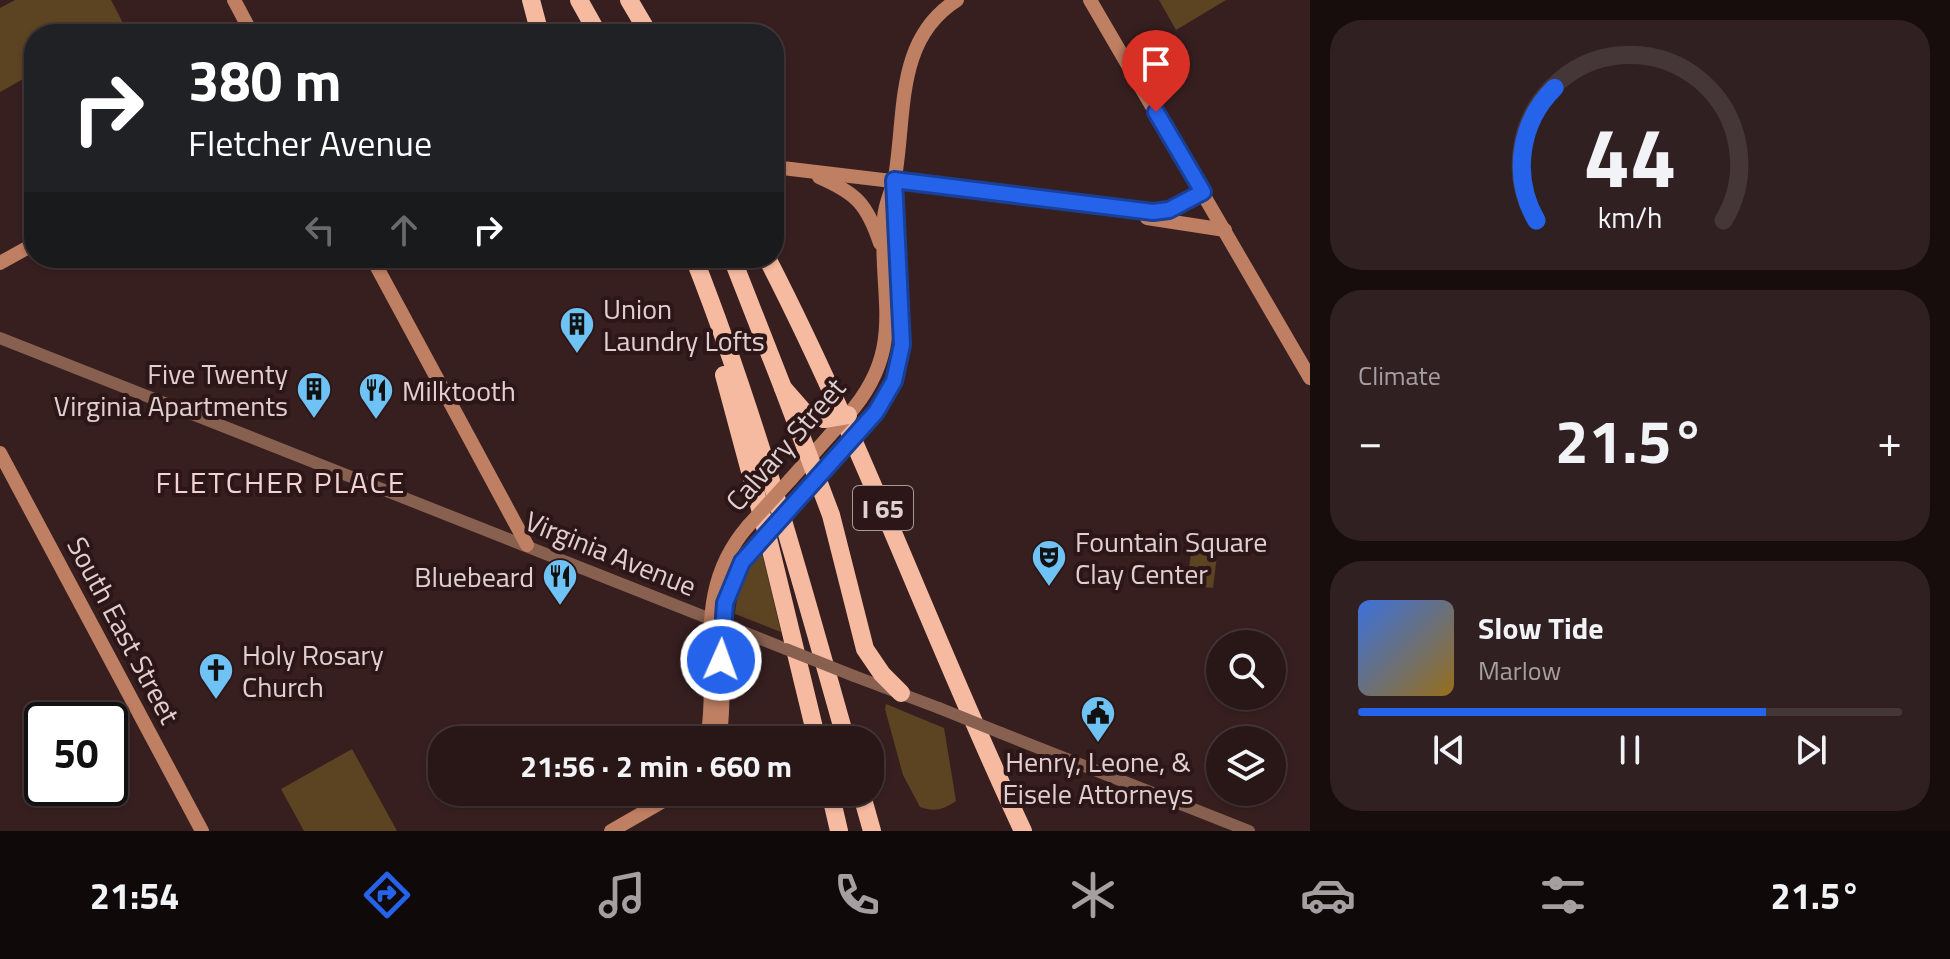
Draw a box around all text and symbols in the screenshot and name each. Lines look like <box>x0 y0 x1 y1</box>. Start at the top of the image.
pin <box>1122 30 1190 112</box>
text: 380 m <box>188 38 341 123</box>
icon: arrive <box>1134 42 1178 86</box>
icon: right <box>56 56 160 160</box>
text: 44 <box>1583 93 1677 219</box>
text: Fletcher Avenue <box>188 115 432 170</box>
text: km/h <box>1598 196 1662 239</box>
icon: left <box>298 208 342 252</box>
icon: ahead <box>382 208 426 252</box>
icon: right <box>466 208 510 252</box>
place label: Union Laundry Lofts <box>603 287 765 362</box>
building icon: Union Laundry Lofts <box>558 305 596 355</box>
place label: Five Twenty Virginia Apartments <box>54 352 288 427</box>
text: Climate <box>1358 356 1441 395</box>
street label: Calvary Street <box>715 368 855 520</box>
place label: Milktooth <box>402 369 516 412</box>
building icon: Five Twenty Virginia Apartments <box>295 370 333 420</box>
restaurant icon: Milktooth <box>357 371 395 421</box>
text: 21.5° <box>1555 395 1705 486</box>
text: − <box>1358 407 1383 474</box>
text: + <box>1877 407 1902 474</box>
district label: FLETCHER PLACE <box>156 459 406 505</box>
road number: I 65 <box>853 486 913 530</box>
street label: Virginia Avenue <box>519 499 703 607</box>
place label: Fountain Square Clay Center <box>1075 520 1267 595</box>
street label: South East Street <box>57 529 192 731</box>
theatre icon: Fountain Square Clay Center <box>1030 538 1068 588</box>
place label: Bluebeard <box>414 555 534 598</box>
restaurant icon: Bluebeard <box>541 557 579 607</box>
text: Slow Tide <box>1478 605 1603 651</box>
position arrow <box>679 618 763 702</box>
map controls <box>1206 630 1286 806</box>
button: search <box>1206 630 1286 710</box>
place label: Holy Rosary Church <box>242 633 384 708</box>
church icon: Holy Rosary Church <box>197 651 235 701</box>
text: Marlow <box>1478 651 1561 690</box>
public building icon: Henry, Leone, & Eisele Attorneys <box>1079 694 1117 744</box>
speed limit sign: 50 <box>24 702 128 806</box>
button: layers <box>1206 726 1286 806</box>
icon: previous <box>1427 728 1471 772</box>
icon: pause <box>1608 728 1652 772</box>
icon: next <box>1789 728 1833 772</box>
place label: Henry, Leone, & Eisele Attorneys <box>1002 740 1194 815</box>
text: 21:56 · 2 min · 660 m <box>520 743 792 789</box>
icon: directions <box>359 867 415 923</box>
icon: music <box>594 867 650 923</box>
icon: phone <box>829 867 885 923</box>
icon: climate <box>1065 867 1121 923</box>
icon: car <box>1300 867 1356 923</box>
icon: filters <box>1535 867 1591 923</box>
text: 21:54 <box>90 868 180 923</box>
text: 21.5° <box>1770 868 1860 923</box>

